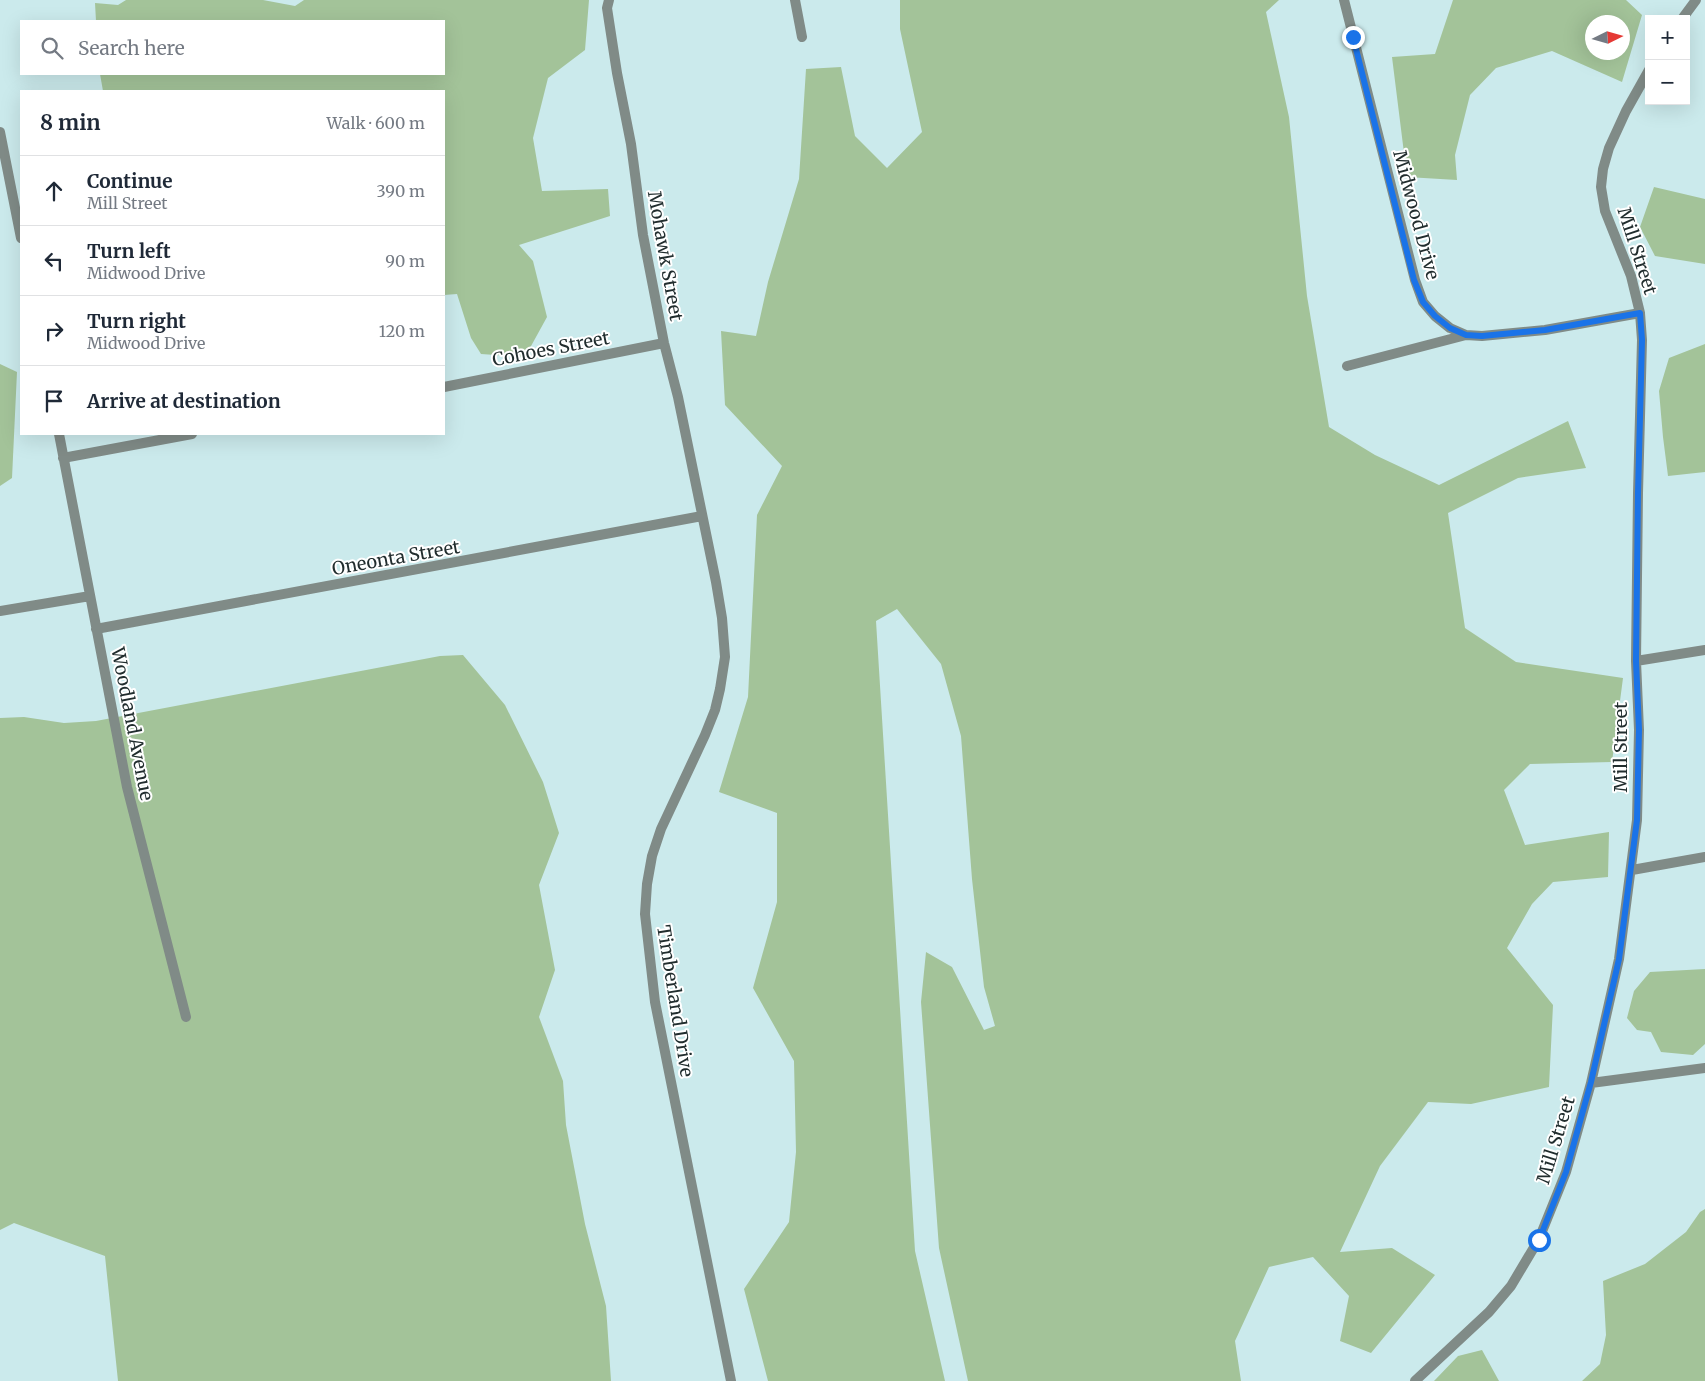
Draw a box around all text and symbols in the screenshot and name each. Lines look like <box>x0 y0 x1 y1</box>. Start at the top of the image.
north arrow <box>1585 15 1630 60</box>
map controls <box>1645 15 1690 105</box>
button: + <box>1645 15 1690 60</box>
search box <box>20 20 445 75</box>
route end <box>1342 26 1365 49</box>
icon: search <box>38 34 66 62</box>
text: Search here <box>78 36 185 60</box>
button: − <box>1645 60 1690 105</box>
text: 8 min <box>40 109 101 136</box>
text: Walk · 600 m <box>326 113 425 133</box>
street label: Midwood Drive <box>1388 148 1445 282</box>
text: Continue <box>87 169 173 193</box>
icon: ahead <box>40 177 68 205</box>
text: 390 m <box>377 181 425 201</box>
street label: Mohawk Street <box>643 189 688 323</box>
text: Mill Street <box>87 193 167 213</box>
street label: Mill Street <box>1613 204 1662 297</box>
text: Turn left <box>87 239 171 263</box>
icon: left <box>40 247 68 275</box>
text: 90 m <box>385 251 425 271</box>
text: Midwood Drive <box>87 263 205 283</box>
text: Turn right <box>87 309 186 333</box>
icon: right <box>40 317 68 345</box>
text: 120 m <box>379 321 425 341</box>
street label: Cohoes Street <box>490 326 611 371</box>
text: Midwood Drive <box>87 333 205 353</box>
icon: arrive <box>40 387 68 415</box>
text: Arrive at destination <box>87 389 281 413</box>
street label: Oneonta Street <box>330 535 462 580</box>
street label: Woodland Avenue <box>106 644 159 802</box>
street label: Mill Street <box>1609 702 1632 792</box>
street label: Timberland Drive <box>652 923 699 1078</box>
street label: Mill Street <box>1531 1093 1580 1187</box>
route start <box>1528 1229 1551 1252</box>

